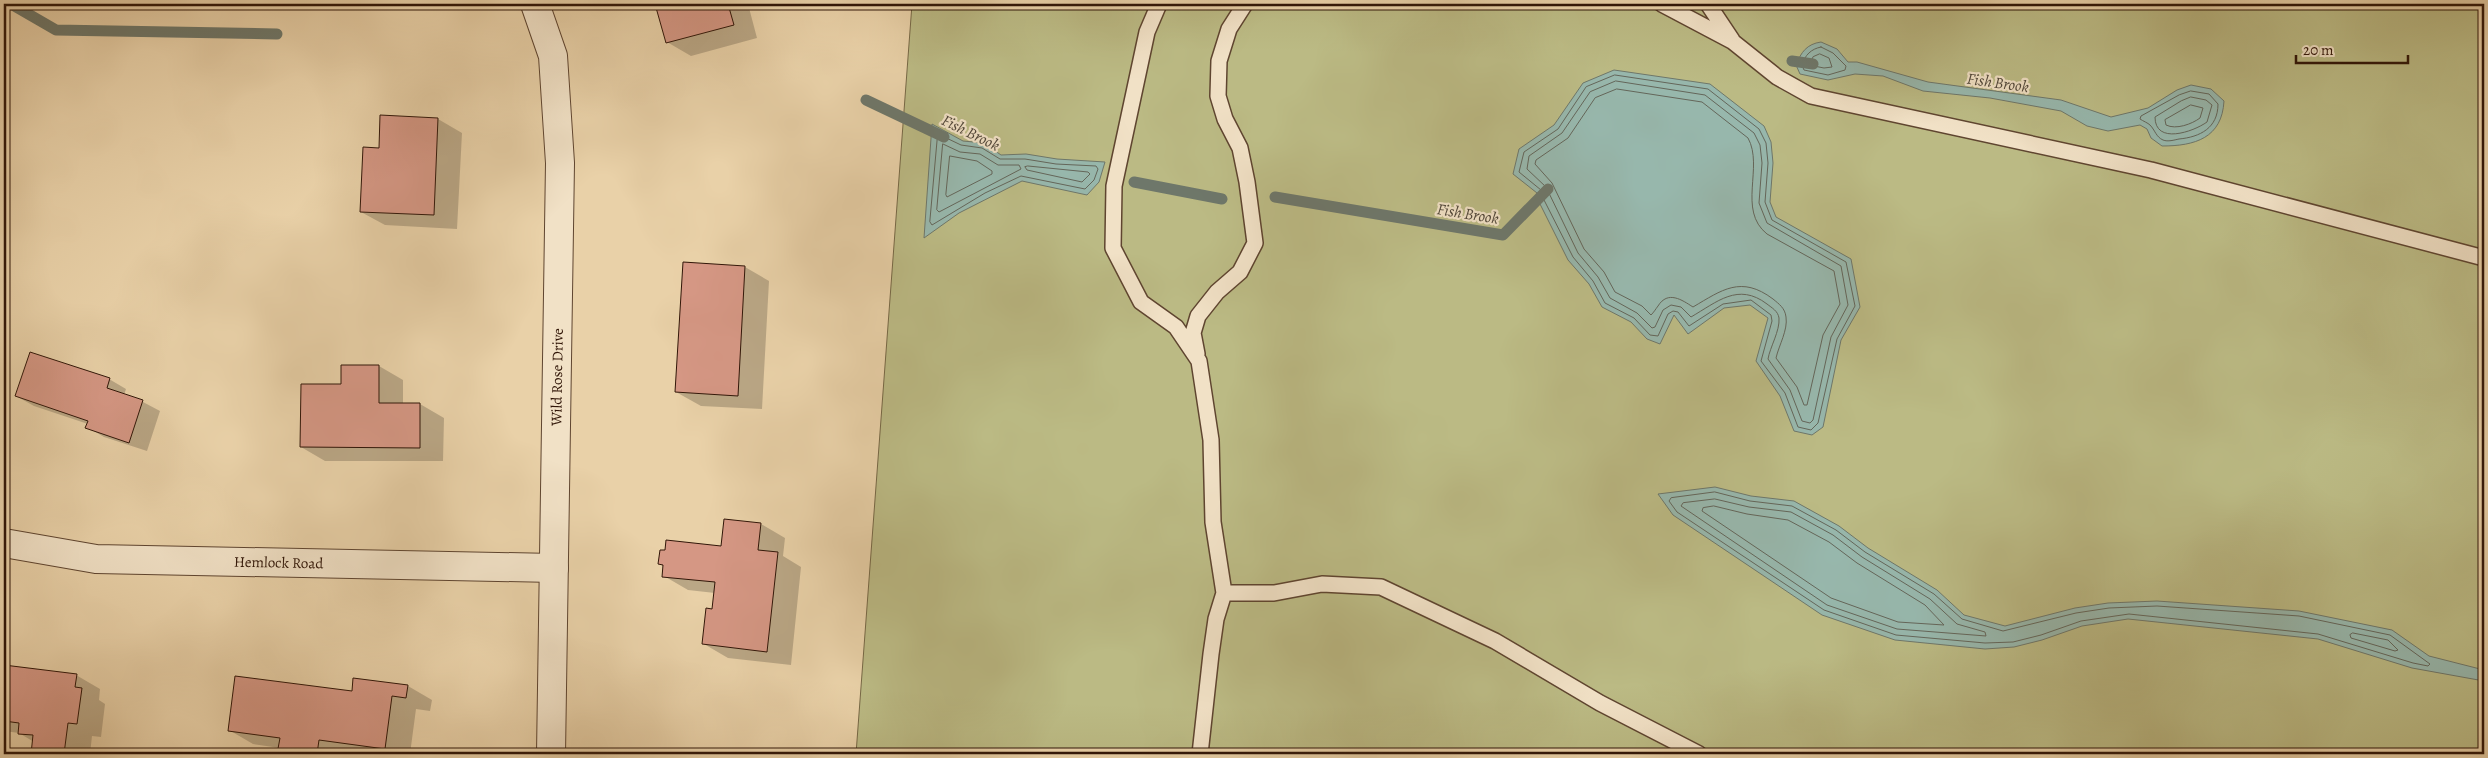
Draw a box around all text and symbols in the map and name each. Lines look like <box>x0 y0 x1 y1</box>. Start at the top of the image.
scale bar <box>2296 32 2408 64</box>
text: 20 m <box>2303 40 2334 60</box>
water label: Fish Brook <box>1966 68 2030 98</box>
water label: Fish Brook <box>938 109 1003 156</box>
water label: Fish Brook <box>1435 198 1500 230</box>
street label: Wild Rose Drive <box>546 328 568 427</box>
street label: Hemlock Road <box>234 552 324 573</box>

